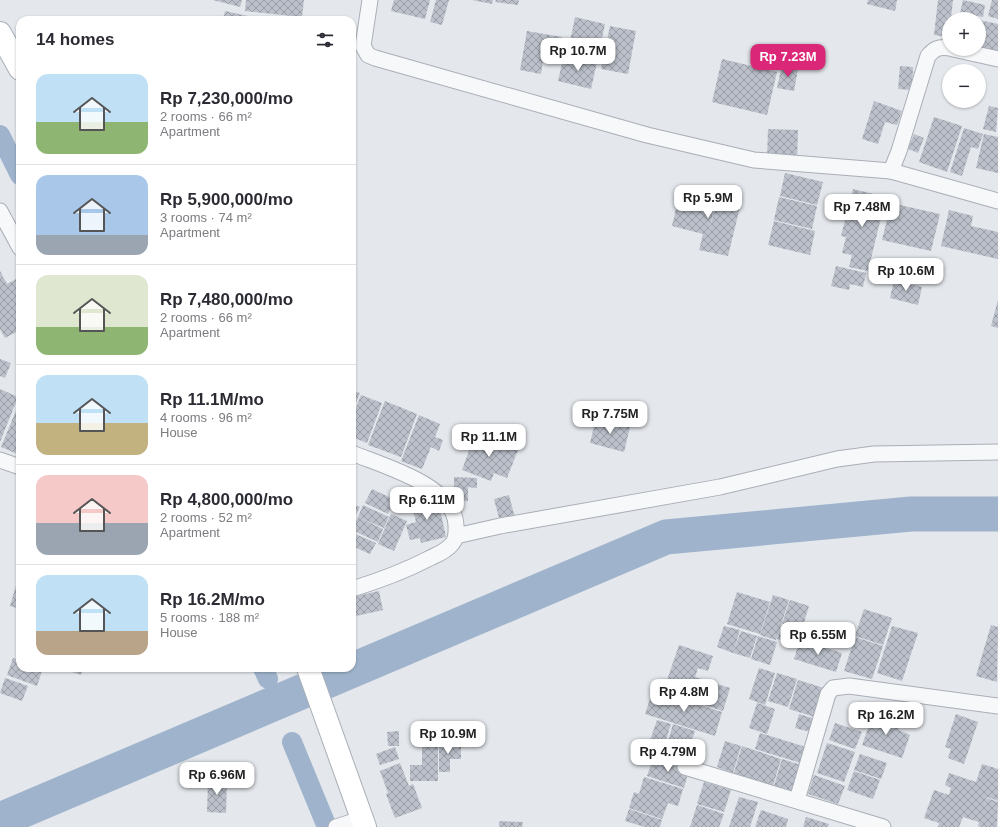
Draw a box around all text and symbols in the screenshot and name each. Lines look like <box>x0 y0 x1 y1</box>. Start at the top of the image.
map controls <box>942 12 986 108</box>
button: + <box>942 12 986 56</box>
icon: filters <box>314 29 336 51</box>
text: 14 homes <box>36 30 114 49</box>
pin: Rp 10.7M <box>537 38 619 72</box>
text: Rp 10.7M <box>549 43 607 58</box>
pin: Rp 7.23M <box>747 44 829 78</box>
text: Rp 7.23M <box>759 49 817 64</box>
button: − <box>942 64 986 108</box>
text: Rp 7,230,000/mo <box>160 89 293 108</box>
icon: home <box>68 90 116 138</box>
text: 2 rooms · 66 m² <box>160 109 252 124</box>
text: Apartment <box>160 124 220 139</box>
pin: Rp 5.9M <box>671 185 745 219</box>
text: Rp 5,900,000/mo <box>160 190 293 209</box>
text: Rp 5.9M <box>683 190 733 205</box>
icon: home <box>68 191 116 239</box>
pin: Rp 7.48M <box>821 194 903 228</box>
text: Rp 7.48M <box>833 199 891 214</box>
text: 3 rooms · 74 m² <box>160 210 252 225</box>
text: Apartment <box>160 225 220 240</box>
pin: Rp 10.6M <box>865 258 947 292</box>
text: Rp 10.6M <box>877 263 935 278</box>
text: Rp 7,480,000/mo <box>160 290 293 309</box>
icon: home <box>68 291 116 339</box>
text: 2 rooms · 66 m² <box>160 310 252 325</box>
text: Apartment <box>160 325 220 340</box>
text: Rp 11.1M/mo <box>160 390 264 409</box>
icon: home <box>68 391 116 439</box>
pin: Rp 7.75M <box>569 401 651 435</box>
text: Rp 7.75M <box>581 406 639 421</box>
text: 4 rooms · 96 m² <box>160 410 252 425</box>
pin: Rp 11.1M <box>448 424 530 458</box>
text: House <box>160 425 198 440</box>
text: Rp 11.1M <box>461 429 517 444</box>
pin: Rp 6.11M <box>386 487 468 521</box>
text: Rp 4,800,000/mo <box>160 490 293 509</box>
icon: home <box>68 491 116 539</box>
text: Rp 6.11M <box>399 492 455 507</box>
text: 2 rooms · 52 m² <box>160 510 252 525</box>
text: Apartment <box>160 525 220 540</box>
text: Rp 16.2M/mo <box>160 590 265 609</box>
icon: home <box>68 591 116 639</box>
text: 5 rooms · 188 m² <box>160 610 259 625</box>
pin: Rp 6.55M <box>777 622 859 656</box>
text: House <box>160 625 198 640</box>
text: Rp 6.55M <box>789 627 847 642</box>
pin: Rp 4.8M <box>647 679 721 713</box>
text: Rp 4.8M <box>659 684 709 699</box>
pin: Rp 16.2M <box>845 702 927 736</box>
text: Rp 16.2M <box>857 707 915 722</box>
pin: Rp 10.9M <box>407 721 489 755</box>
text: Rp 10.9M <box>419 726 477 741</box>
pin: Rp 4.79M <box>627 739 709 773</box>
text: Rp 4.79M <box>639 744 697 759</box>
pin: Rp 6.96M <box>176 762 258 796</box>
text: Rp 6.96M <box>188 767 246 782</box>

